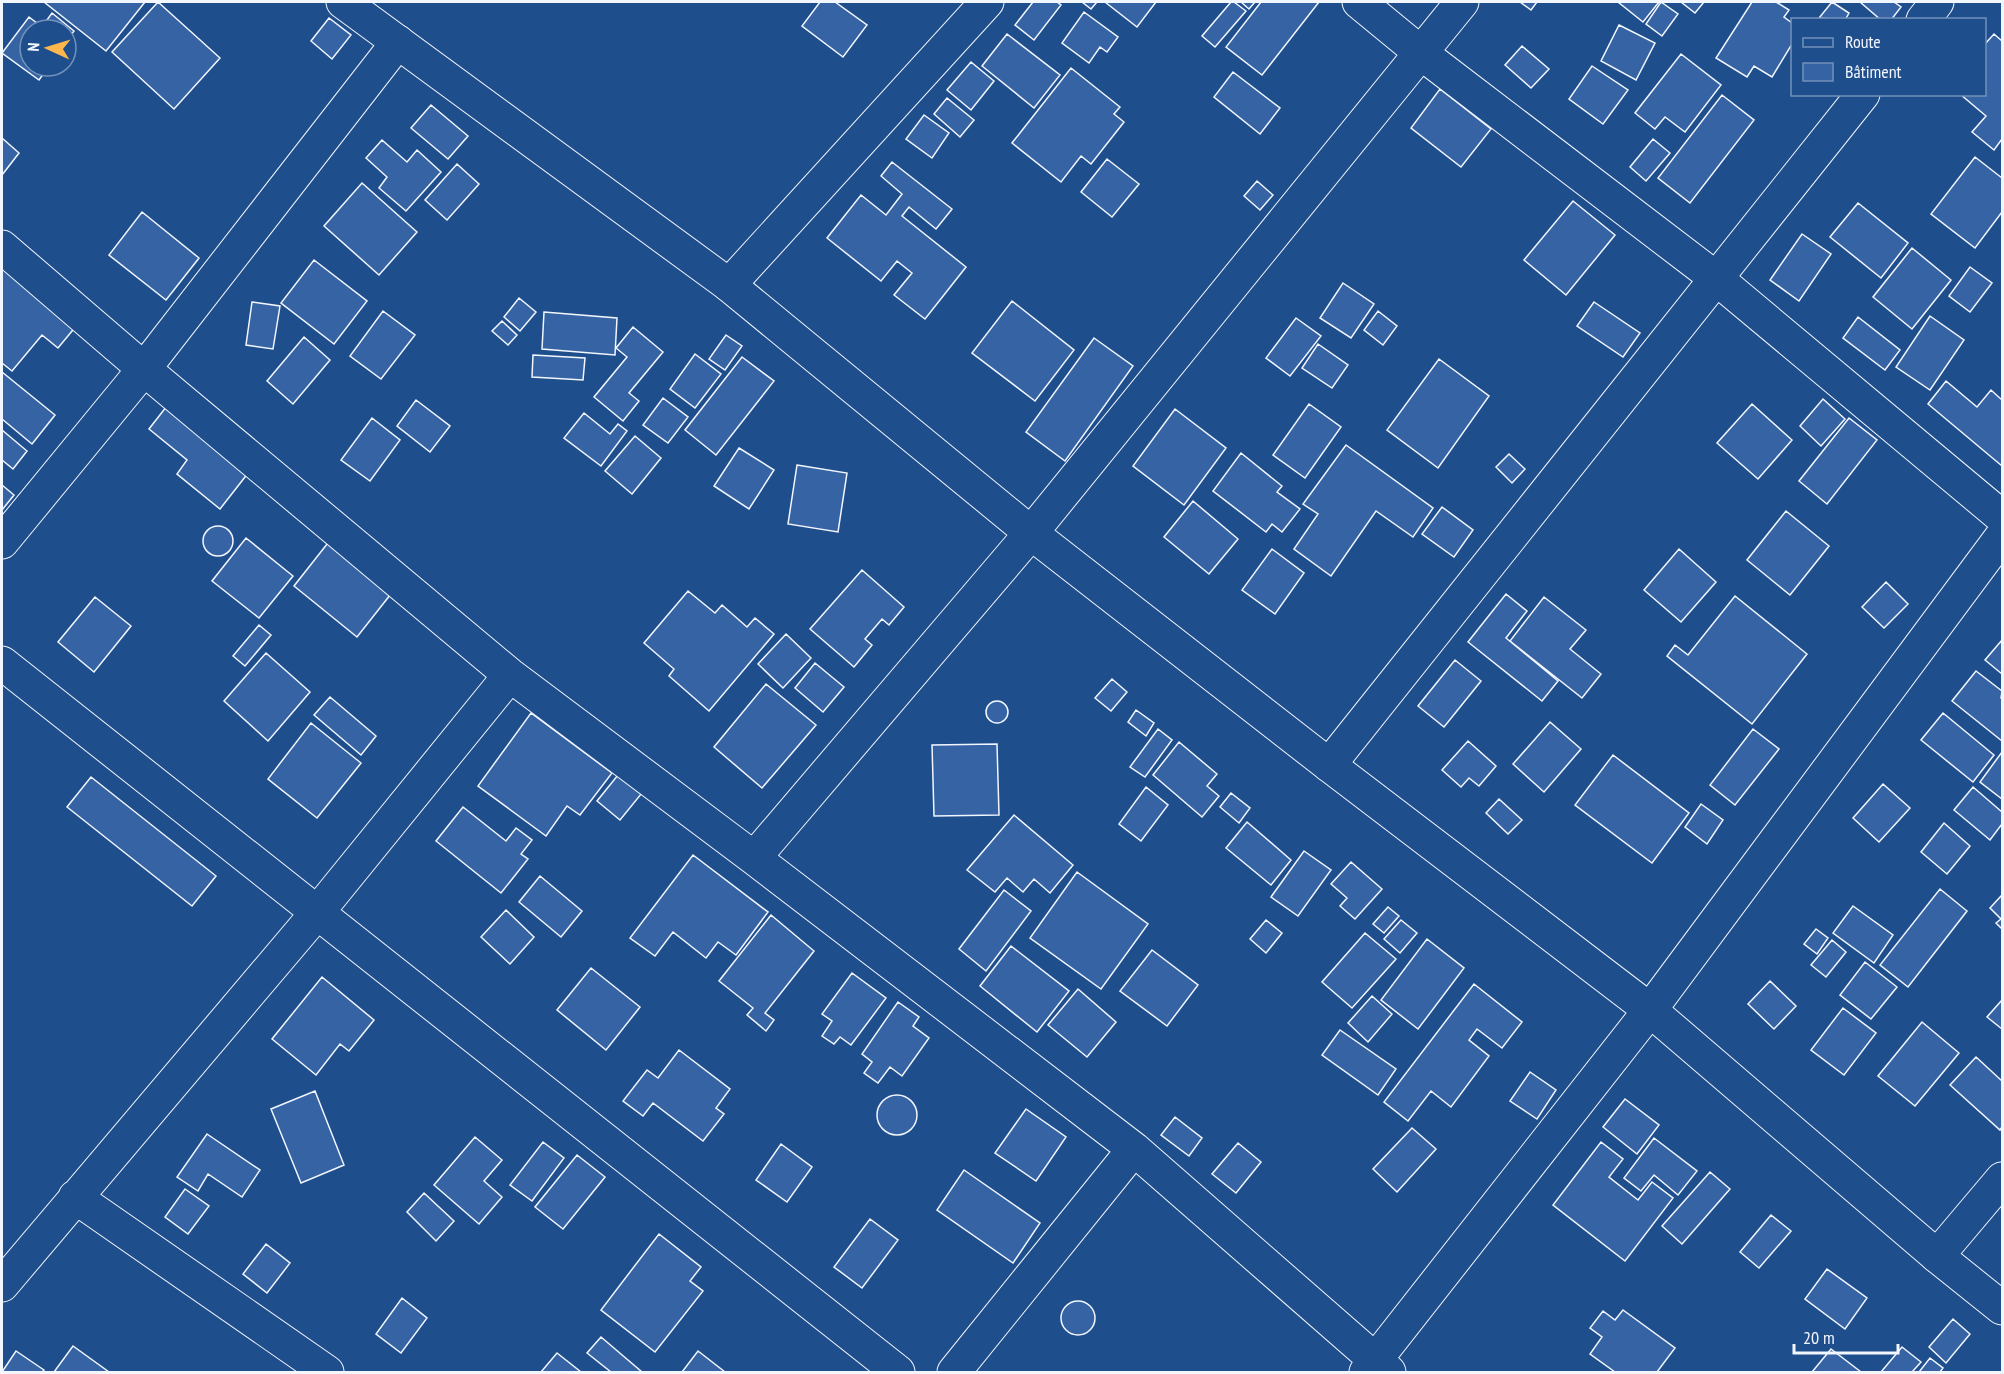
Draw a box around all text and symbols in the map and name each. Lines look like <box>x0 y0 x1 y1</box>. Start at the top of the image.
north arrow <box>18 18 78 78</box>
legend <box>1791 18 1986 96</box>
text: Route <box>1845 30 1881 53</box>
text: N <box>23 42 43 52</box>
text: Bâtiment <box>1845 60 1902 83</box>
scale bar <box>1794 1317 1898 1355</box>
text: 20 m <box>1803 1326 1835 1349</box>

